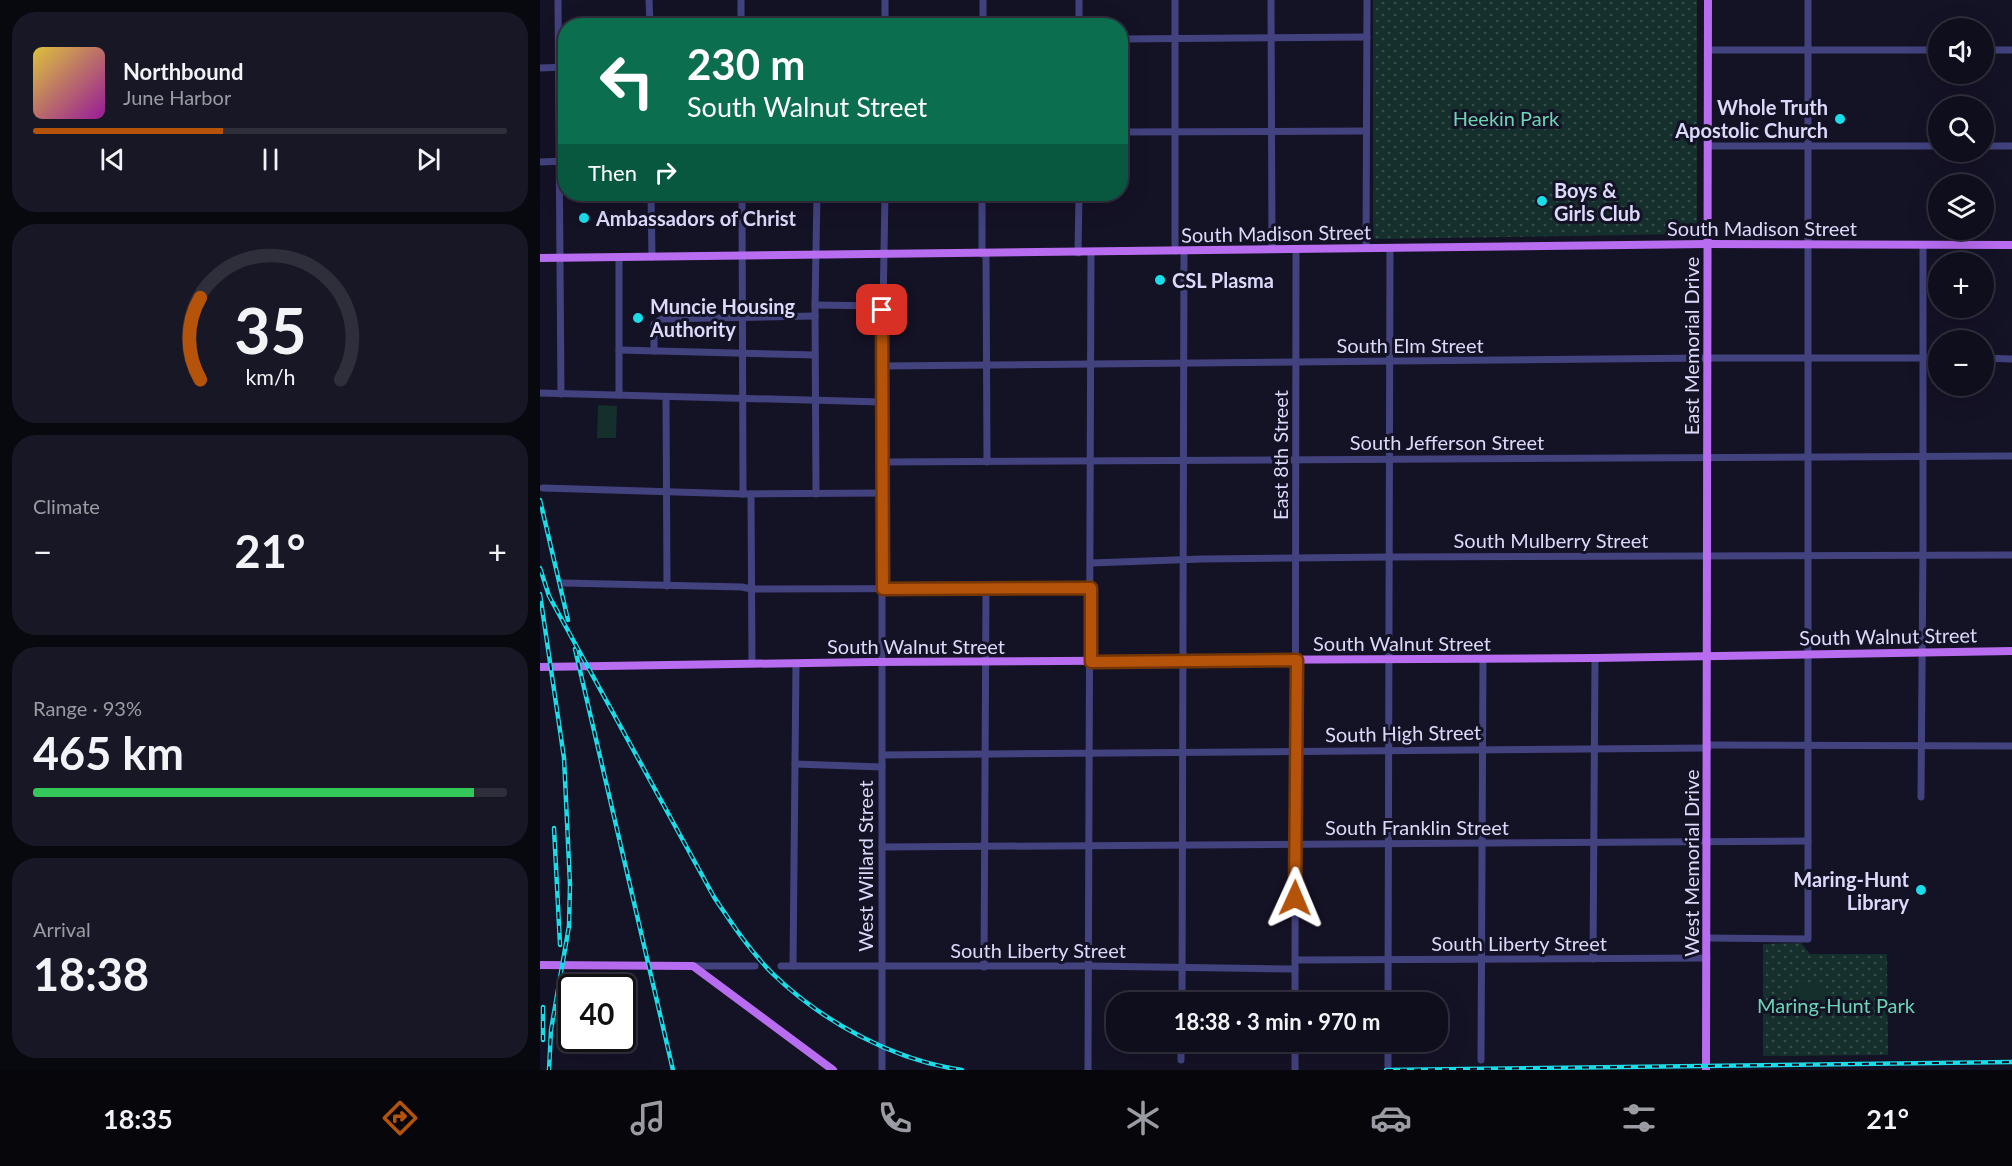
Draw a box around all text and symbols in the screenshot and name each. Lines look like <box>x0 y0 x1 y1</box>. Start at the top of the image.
map controls <box>1928 18 1994 396</box>
button: sound <box>1928 18 1994 84</box>
text: 230 m <box>687 39 805 89</box>
icon: left <box>588 42 666 120</box>
text: Northbound <box>123 58 243 85</box>
text: June Harbor <box>123 85 231 109</box>
text: South Walnut Street <box>687 90 927 123</box>
place label: Whole Truth Apostolic Church <box>1674 95 1828 142</box>
button: search <box>1928 96 1994 162</box>
park label: Heekin Park <box>1453 106 1560 130</box>
marker: Whole Truth Apostolic Church <box>1833 112 1847 126</box>
icon: previous <box>96 143 129 176</box>
icon: pause <box>254 143 287 176</box>
icon: next <box>412 143 445 176</box>
icon: right <box>649 156 682 189</box>
text: Then <box>588 159 637 186</box>
button: layers <box>1928 174 1994 240</box>
place label: Boys & Girls Club <box>1554 178 1640 225</box>
marker: Boys & Girls Club <box>1535 194 1549 208</box>
place label: Ambassadors of Christ <box>595 206 796 230</box>
marker: Ambassadors of Christ <box>577 211 591 225</box>
street label: South Madison Street <box>1667 216 1857 240</box>
street label: South Madison Street <box>1181 219 1371 247</box>
button: + <box>1928 252 1994 318</box>
street label: East Memorial Drive <box>1679 257 1703 435</box>
place label: CSL Plasma <box>1172 268 1274 292</box>
marker: CSL Plasma <box>1153 273 1167 287</box>
pin <box>856 284 907 335</box>
text: 35 <box>234 293 306 368</box>
icon: arrive <box>865 293 898 326</box>
place label: Muncie Housing Authority <box>649 294 796 341</box>
marker: Muncie Housing Authority <box>631 311 645 325</box>
button: − <box>1928 330 1994 396</box>
street label: South Elm Street <box>1336 333 1484 357</box>
text: km/h <box>245 365 295 391</box>
street label: East 8th Street <box>1268 390 1292 520</box>
street label: South Jefferson Street <box>1350 430 1544 454</box>
text: Climate <box>33 494 100 518</box>
text: 21° <box>235 524 305 578</box>
street label: South Mulberry Street <box>1454 528 1648 552</box>
text: − <box>33 531 52 571</box>
text: + <box>488 531 507 571</box>
street label: South Walnut Street <box>1799 622 1977 650</box>
street label: South Walnut Street <box>1313 631 1491 655</box>
street label: South Walnut Street <box>827 634 1005 658</box>
text: Range · 93% <box>33 696 142 720</box>
street label: South High Street <box>1325 720 1481 746</box>
text: 465 km <box>33 726 184 780</box>
street label: West Memorial Drive <box>1679 769 1703 957</box>
street label: West Willard Street <box>853 780 877 952</box>
street label: South Franklin Street <box>1325 815 1509 839</box>
position arrow <box>1263 866 1327 930</box>
place label: Maring-Hunt Library <box>1793 867 1910 914</box>
marker: Maring-Hunt Library <box>1914 883 1928 897</box>
text: Arrival <box>33 917 91 941</box>
street label: South Liberty Street <box>1431 931 1607 955</box>
street label: South Liberty Street <box>950 938 1126 962</box>
text: 18:38 <box>33 947 149 1001</box>
speed limit sign: 40 <box>558 974 636 1052</box>
park label: Maring-Hunt Park <box>1757 993 1916 1017</box>
text: 18:38 · 3 min · 970 m <box>1174 1008 1380 1035</box>
icon: directions <box>379 1097 421 1139</box>
icon: music <box>627 1097 669 1139</box>
icon: phone <box>874 1097 916 1139</box>
icon: climate <box>1122 1097 1164 1139</box>
icon: car <box>1370 1097 1412 1139</box>
icon: filters <box>1618 1097 1660 1139</box>
text: 18:35 <box>103 1102 173 1135</box>
text: 21° <box>1866 1102 1909 1135</box>

